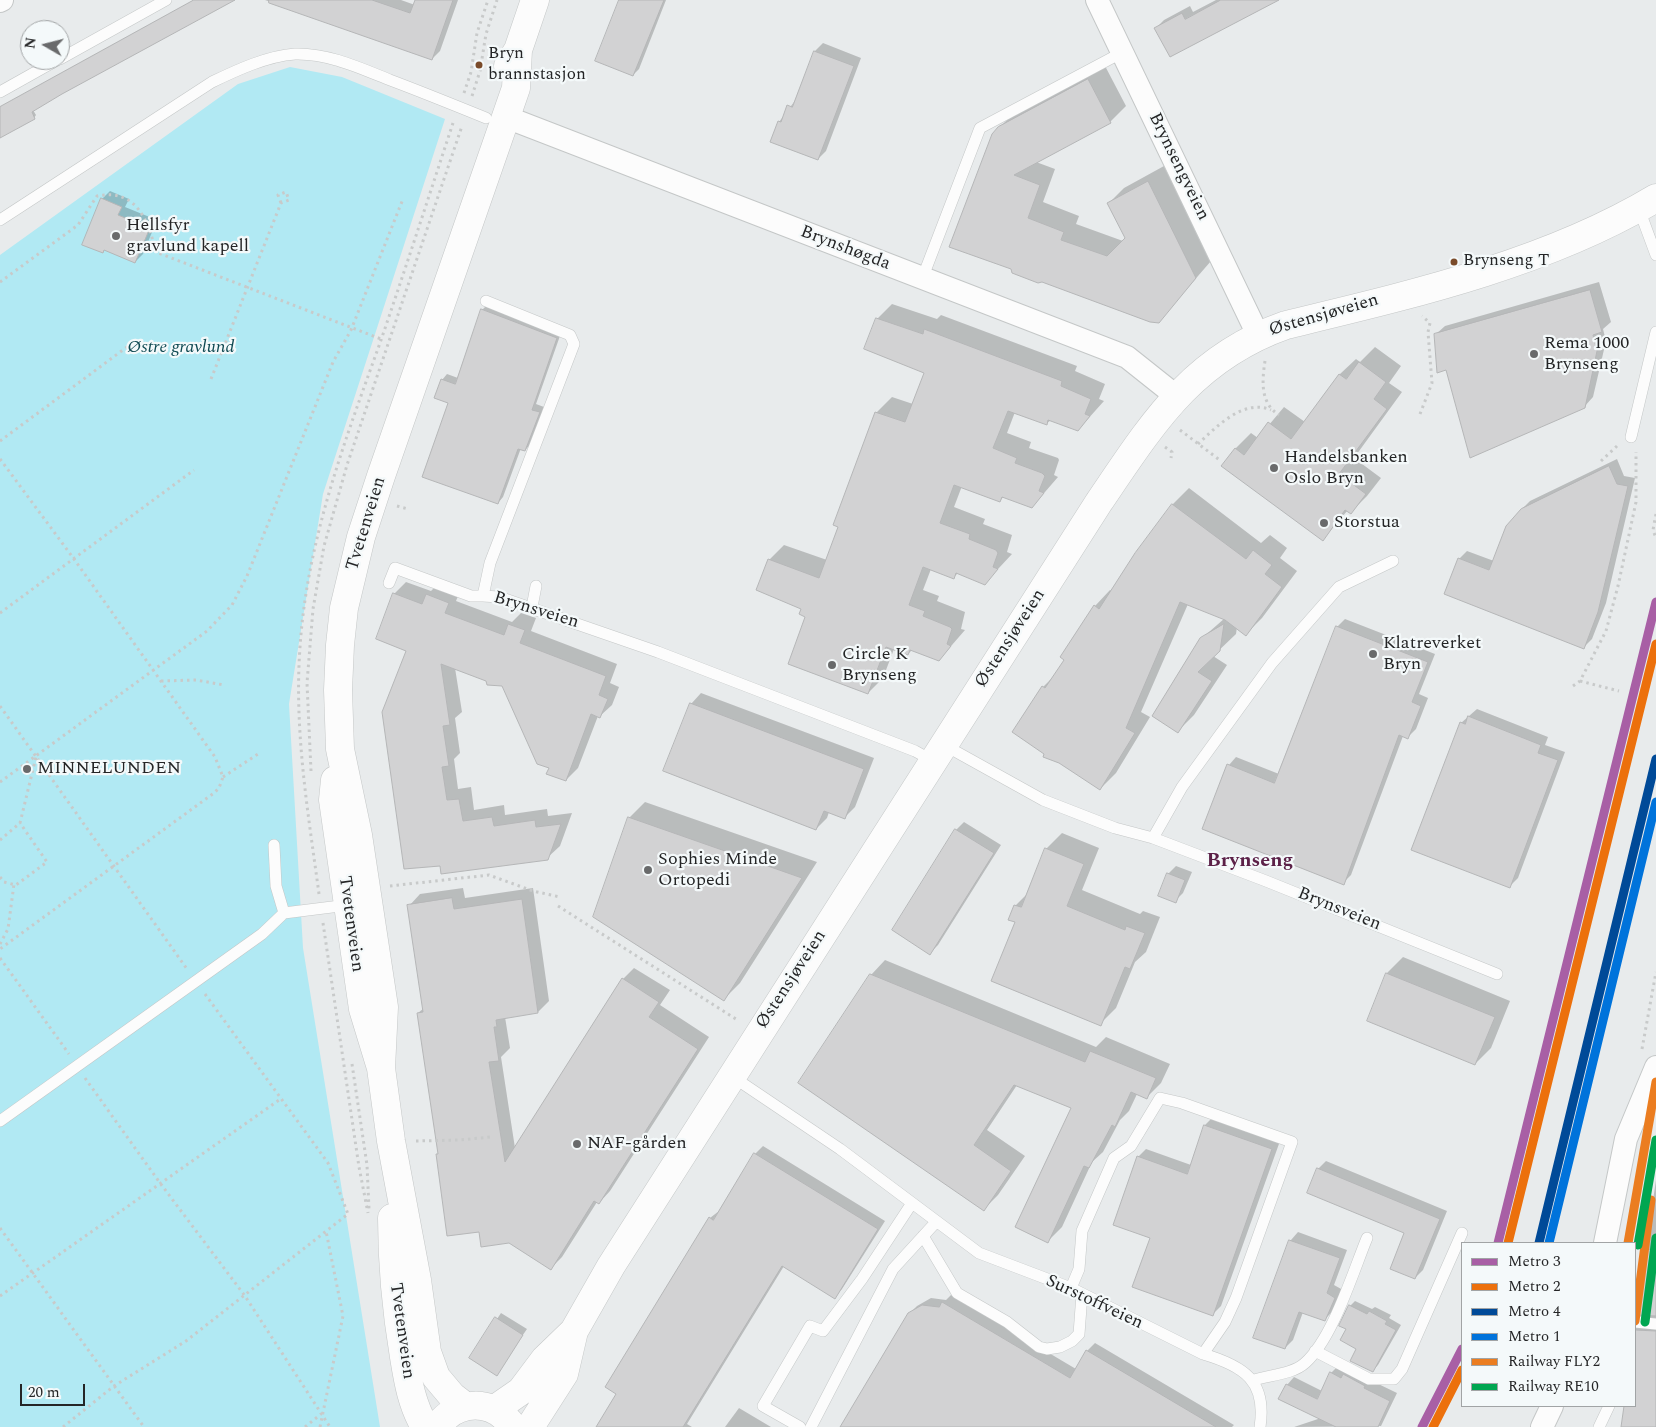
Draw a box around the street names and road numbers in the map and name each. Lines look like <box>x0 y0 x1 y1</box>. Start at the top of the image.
street label: Brynsengveien <box>1143 110 1213 224</box>
street label: Brynshøgda <box>797 222 893 276</box>
street label: Østensjøveien <box>1267 290 1381 342</box>
street label: Tvetenveien <box>342 474 392 574</box>
street label: Østensjøveien <box>971 586 1051 692</box>
street label: Brynsveien <box>491 588 581 634</box>
street label: Tvetenveien <box>333 874 367 974</box>
street label: Brynsveien <box>1294 883 1384 937</box>
street label: Østensjøveien <box>752 927 832 1033</box>
street label: Surstoffveien <box>1042 1271 1146 1335</box>
street label: Tvetenveien <box>384 1281 418 1381</box>

